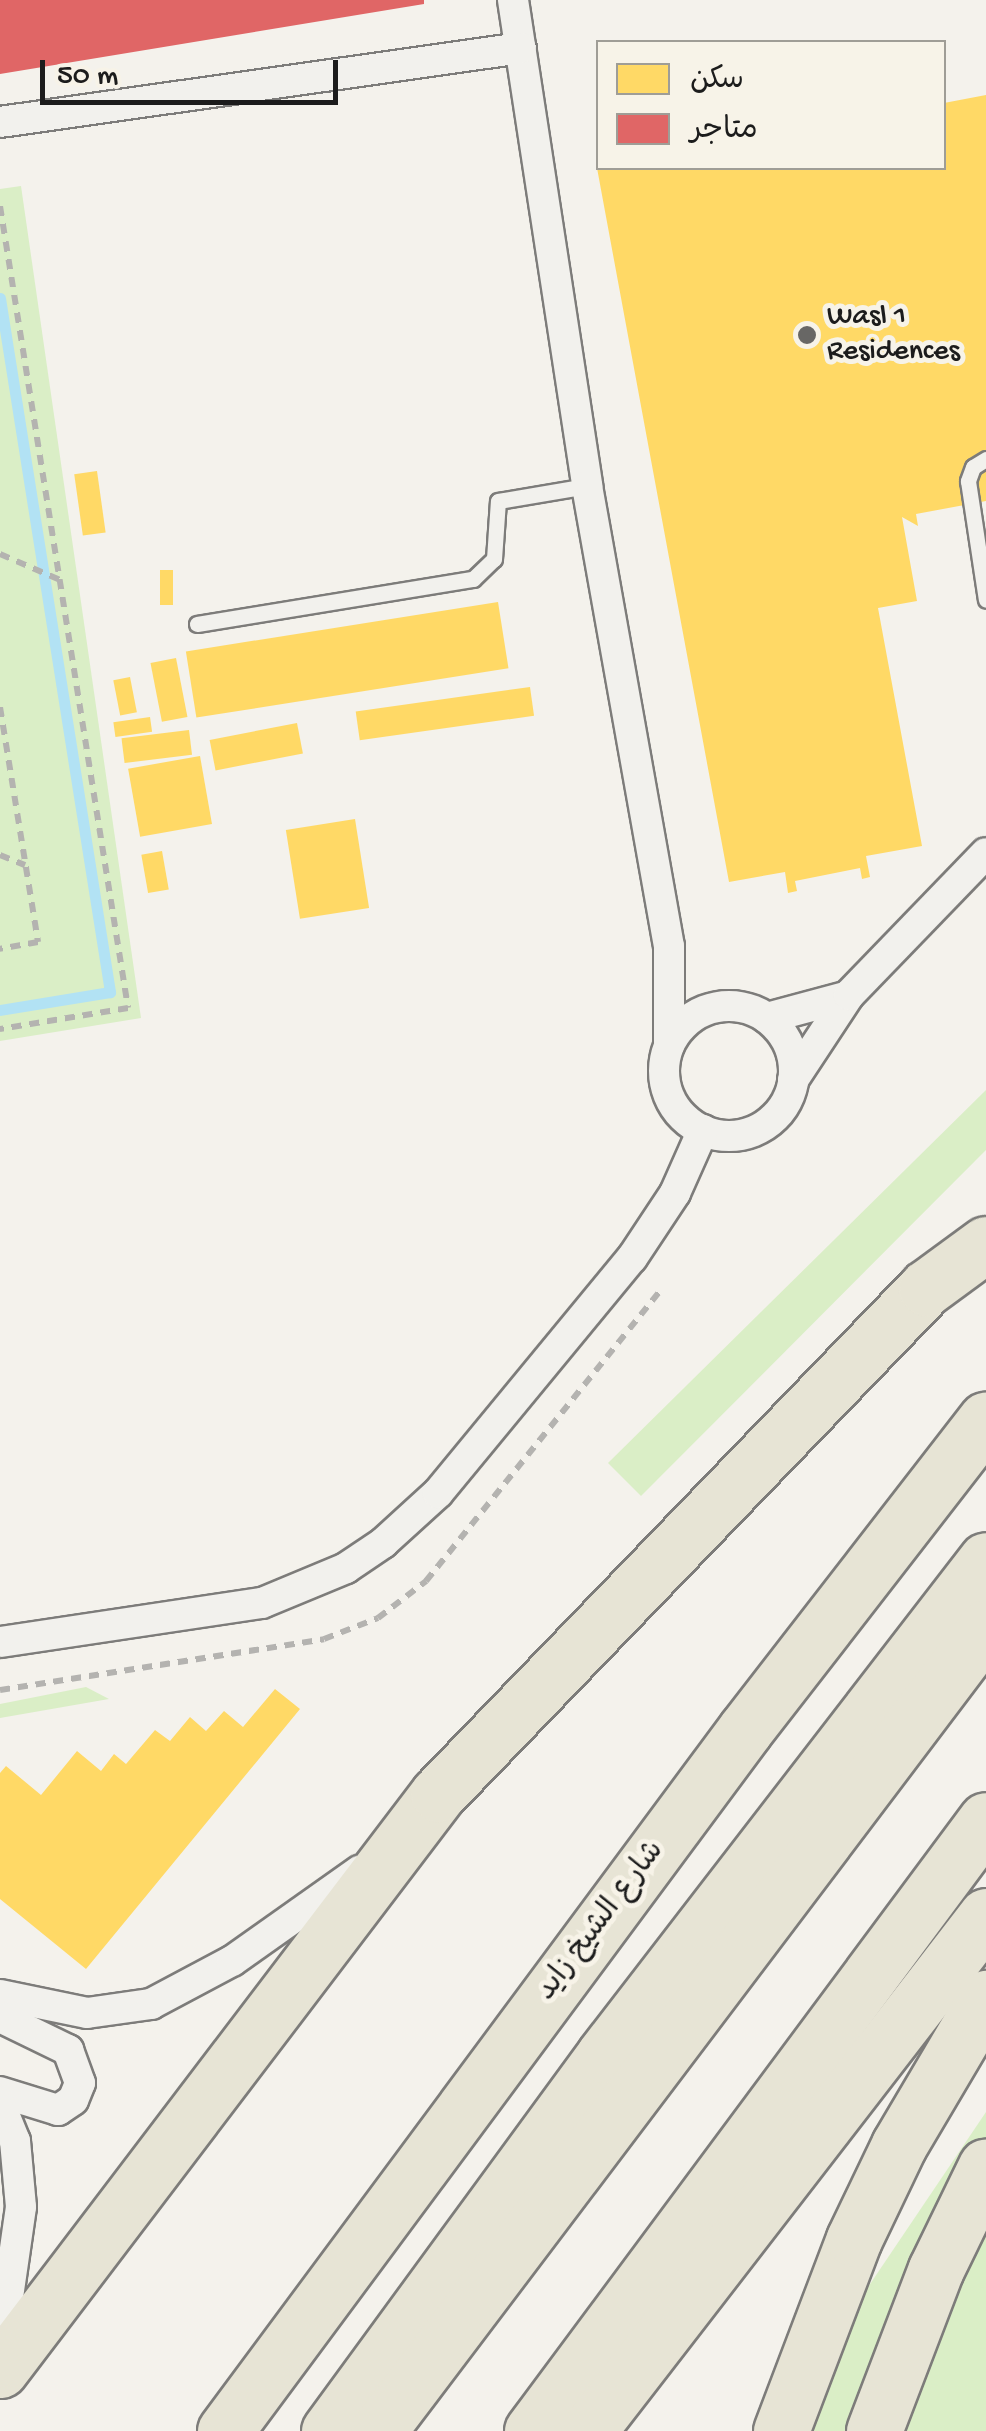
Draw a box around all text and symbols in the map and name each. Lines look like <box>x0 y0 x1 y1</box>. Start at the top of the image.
scale bar <box>45 40 342 102</box>
legend <box>596 40 946 170</box>
text: 50 m <box>57 60 118 95</box>
text: سكن <box>690 64 744 99</box>
text: متاجر <box>690 114 758 149</box>
place label: Wasl 1 Residences <box>827 300 960 370</box>
marker: Wasl 1 Residences <box>796 324 818 346</box>
street label: شارع الشيخ زايد <box>530 1835 674 2009</box>

